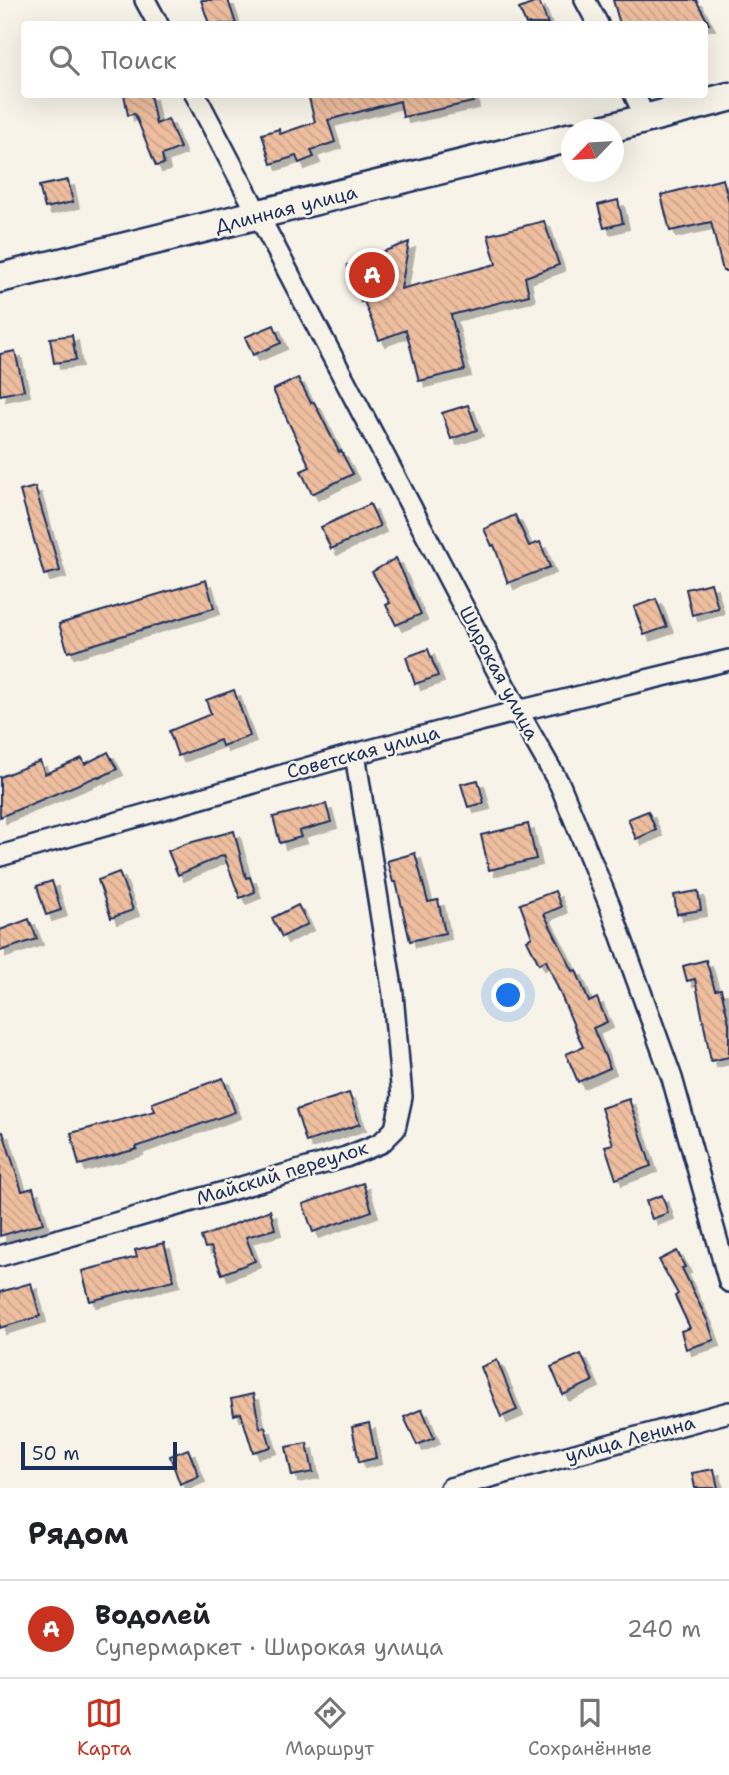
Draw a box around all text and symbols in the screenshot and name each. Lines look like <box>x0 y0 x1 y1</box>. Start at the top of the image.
search box <box>21 21 708 98</box>
icon: search <box>45 41 83 79</box>
text: Поиск <box>101 42 177 77</box>
north arrow <box>561 119 624 182</box>
street label: Длинная улица <box>212 179 360 239</box>
pin: A <box>349 249 395 301</box>
street label: Широкая улица <box>453 602 545 744</box>
street label: Советская улица <box>284 720 442 784</box>
your location <box>491 978 525 1012</box>
street label: Майский переулок <box>193 1135 371 1211</box>
street label: улица Ленина <box>562 1410 698 1468</box>
scale bar <box>21 1439 177 1471</box>
text: 50 m <box>32 1441 80 1466</box>
text: Рядом <box>28 1513 128 1554</box>
text: Водолей <box>95 1597 210 1632</box>
text: A <box>42 1614 60 1644</box>
text: 240 m <box>627 1614 701 1644</box>
text: Супермаркет · Широкая улица <box>95 1632 443 1662</box>
tab: Карта <box>77 1694 131 1761</box>
tab: Маршрут <box>285 1694 374 1761</box>
tab: Сохранённые <box>528 1694 652 1761</box>

